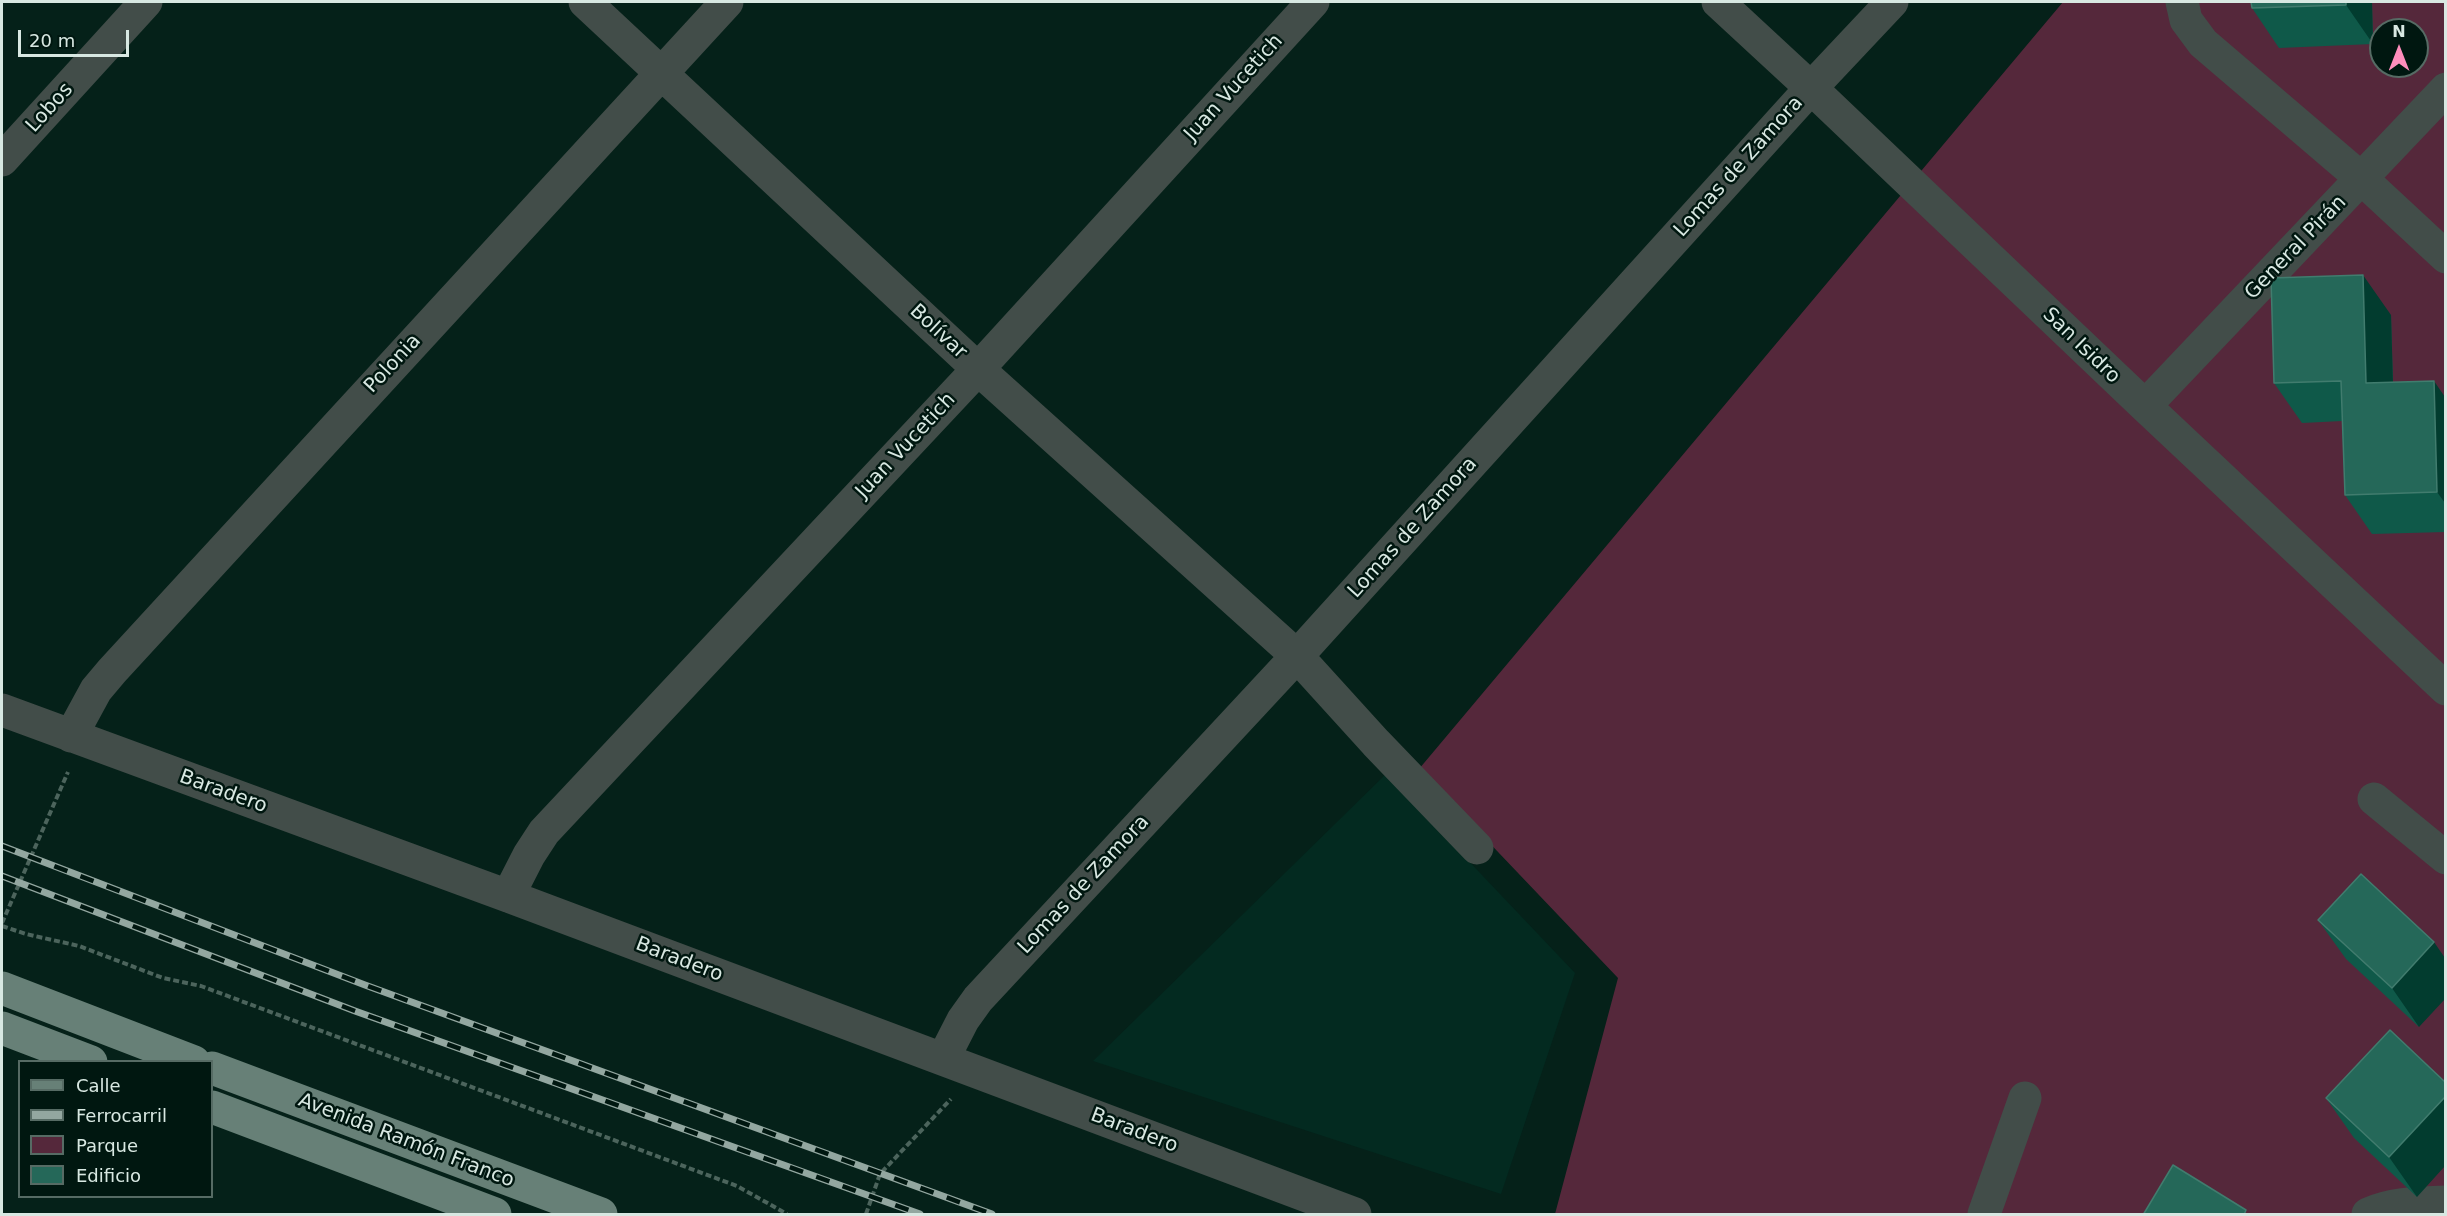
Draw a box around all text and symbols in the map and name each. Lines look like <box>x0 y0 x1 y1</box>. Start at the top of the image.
scale bar <box>21 18 132 56</box>
north arrow <box>2369 18 2429 78</box>
text: N <box>2392 22 2406 41</box>
text: 20 m <box>29 30 75 51</box>
street label: Juan Vucetich <box>1180 30 1288 146</box>
street label: Lobos <box>22 78 78 138</box>
street label: Lomas de Zamora <box>1670 92 1808 242</box>
street label: General Pirán <box>2240 191 2352 305</box>
street label: Bolívar <box>904 300 972 364</box>
street label: San Isidro <box>2037 303 2125 389</box>
street label: Polonia <box>360 330 426 398</box>
street label: Juan Vucetich <box>851 388 961 504</box>
street label: Lomas de Zamora <box>1344 453 1482 603</box>
street label: Baradero <box>176 765 270 819</box>
street label: Lomas de Zamora <box>1013 811 1155 959</box>
street label: Baradero <box>632 932 726 988</box>
legend <box>18 1060 213 1198</box>
text: Calle <box>76 1075 121 1096</box>
street label: Avenida Ramón Franco <box>295 1089 517 1193</box>
street label: Baradero <box>1087 1103 1181 1159</box>
text: Ferrocarril <box>76 1105 167 1126</box>
text: Parque <box>76 1135 138 1156</box>
text: Edificio <box>76 1165 141 1186</box>

